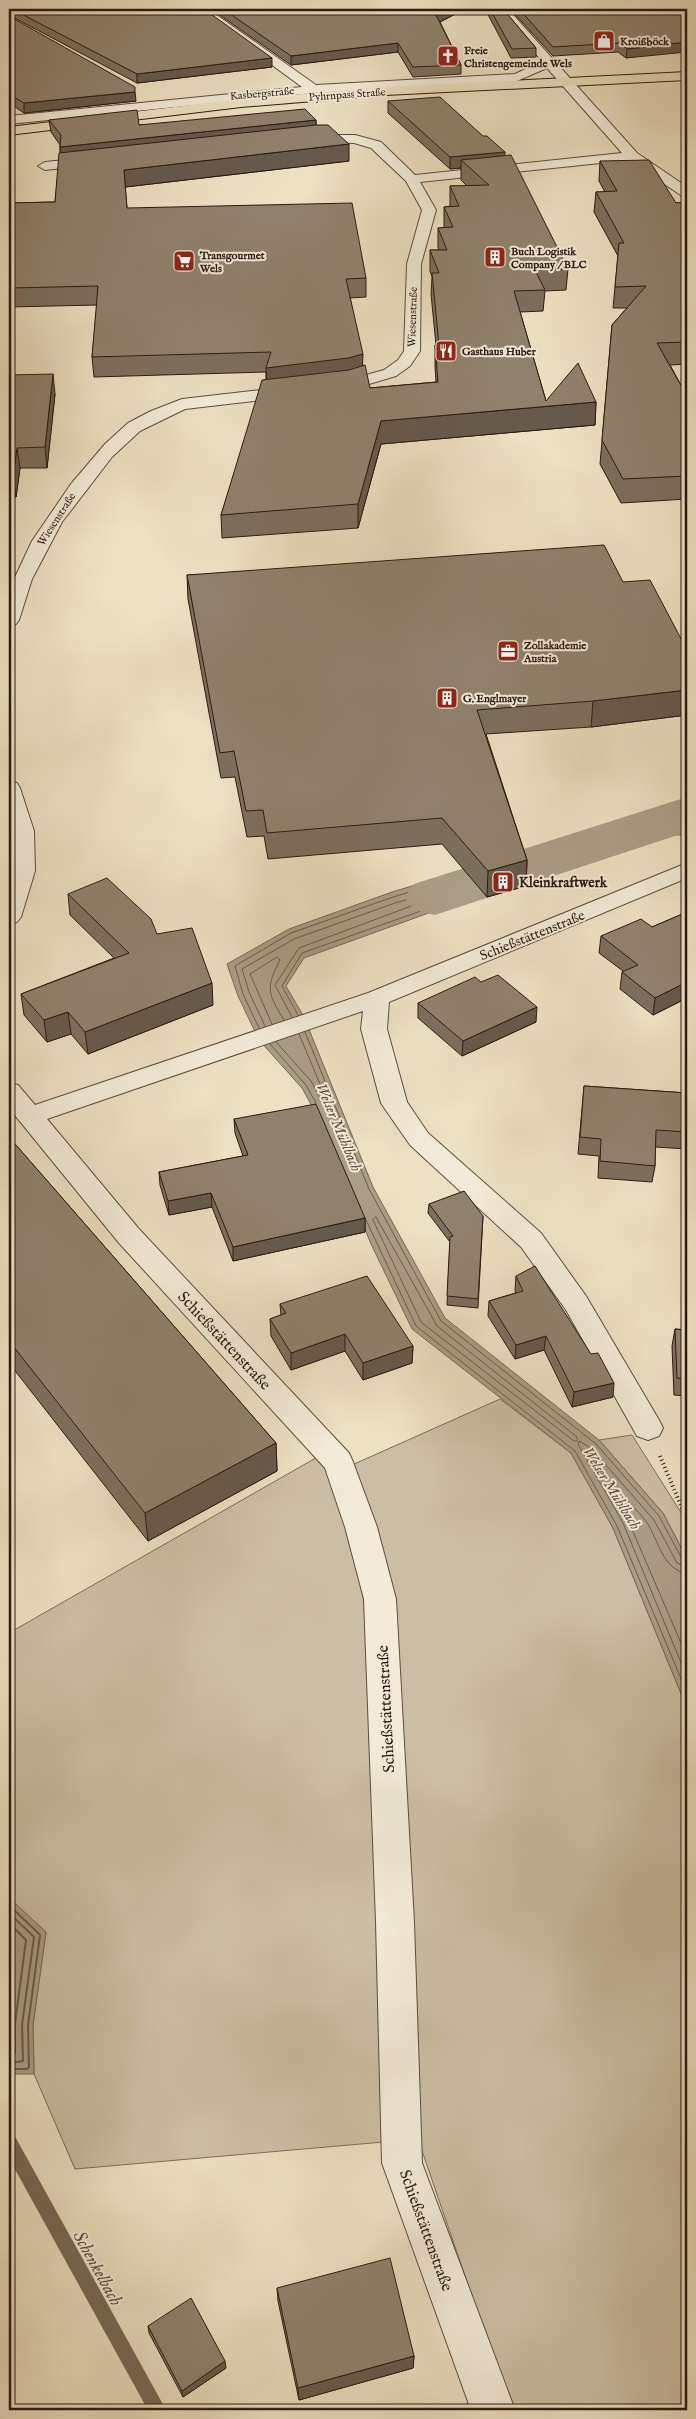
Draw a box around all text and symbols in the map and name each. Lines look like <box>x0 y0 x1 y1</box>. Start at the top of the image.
shop icon: Kroißböck <box>592 29 616 53</box>
place label: Kroißböck <box>620 35 670 49</box>
church icon: Freie Christengemeinde Wels <box>436 44 460 68</box>
place label: Freie Christengemeinde Wels <box>464 44 572 71</box>
street label: Kasbergstraße <box>229 84 295 104</box>
street label: Pyhrnpass Straße <box>308 85 386 105</box>
building icon: Buch Logistik Company / BLC <box>483 245 507 269</box>
place label: Buch Logistik Company / BLC <box>511 245 587 272</box>
supermarket icon: Transgourmet Wels <box>172 249 196 273</box>
place label: Transgourmet Wels <box>199 249 265 276</box>
street label: Wiesenstraße <box>405 287 421 347</box>
restaurant icon: Gasthaus Huber <box>434 339 458 363</box>
place label: Gasthaus Huber <box>462 345 537 359</box>
street label: Wiesenstraße <box>35 490 79 549</box>
office icon: Zollakademie Austria <box>496 639 520 663</box>
place label: Zollakademie Austria <box>523 639 586 666</box>
building icon: G. Englmayer <box>435 686 459 710</box>
place label: G. Englmayer <box>463 692 527 706</box>
building icon: Kleinkraftwerk <box>491 870 515 894</box>
place label: Kleinkraftwerk <box>519 874 608 892</box>
street label: Schießstättenstraße <box>477 906 588 965</box>
water label: Welser Mühlbach <box>311 1080 366 1175</box>
street label: Schießstättenstraße <box>173 1288 274 1395</box>
water label: Welser Mühlbach <box>579 1443 645 1534</box>
street label: Schießstättenstraße <box>374 1645 400 1773</box>
street label: Schießstättenstraße <box>394 2167 456 2294</box>
water label: Schenkelbach <box>67 2227 127 2311</box>

